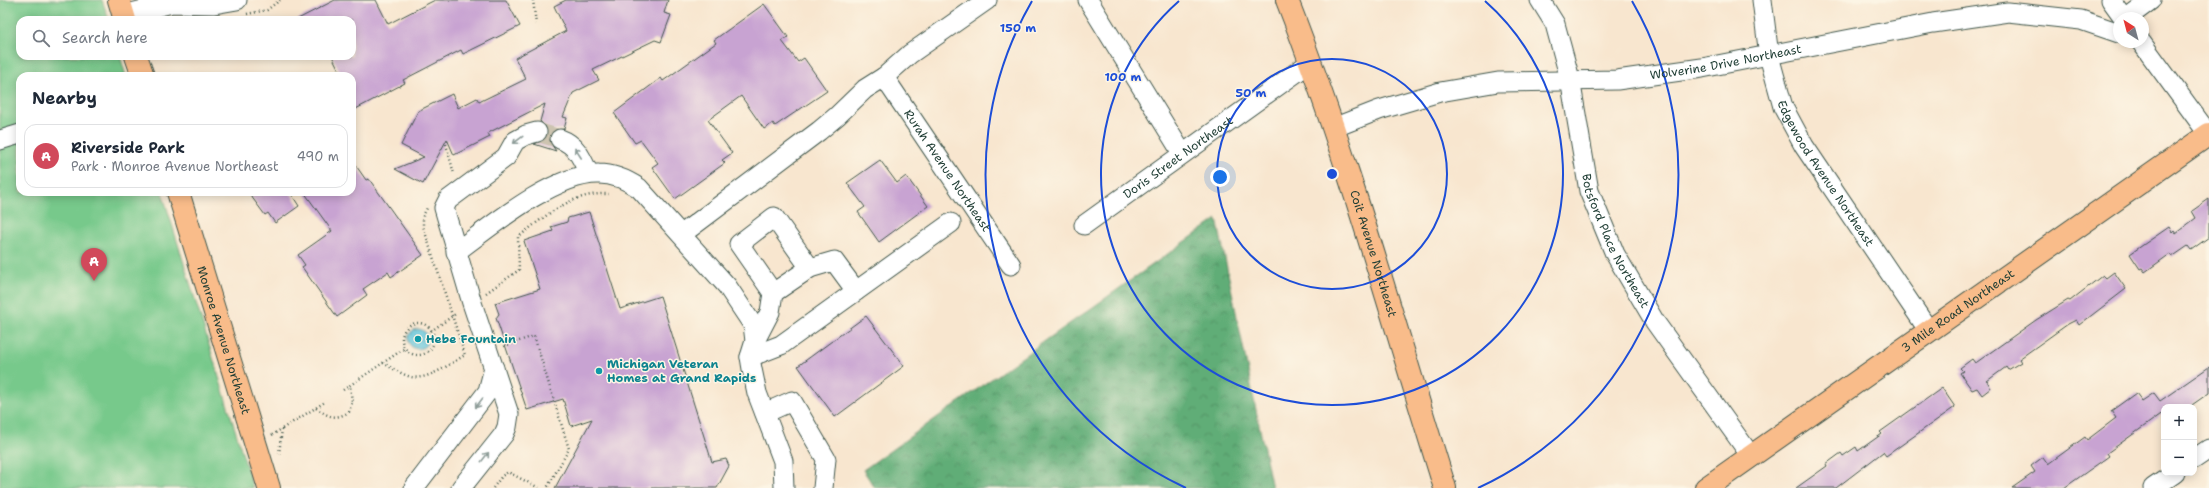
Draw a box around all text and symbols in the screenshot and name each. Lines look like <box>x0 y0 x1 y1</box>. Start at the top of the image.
north arrow <box>2113 12 2149 48</box>
search box <box>16 16 356 60</box>
text: 150 m <box>1000 20 1036 36</box>
icon: search <box>30 27 52 49</box>
text: Search here <box>62 28 148 48</box>
street label: Wolverine Drive Northeast <box>1649 41 1803 83</box>
text: 100 m <box>1105 69 1142 85</box>
text: 50 m <box>1236 85 1267 101</box>
text: Nearby <box>32 87 97 109</box>
street label: Edgewood Avenue Northeast <box>1774 99 1878 250</box>
street label: Rurah Avenue Northeast <box>900 106 994 235</box>
street label: Doris Street Northeast <box>1120 112 1236 202</box>
one-way arrow <box>512 136 523 144</box>
text: Riverside Park <box>71 138 185 158</box>
text: A <box>41 148 51 165</box>
text: 490 m <box>297 148 339 165</box>
one-way arrow <box>574 148 582 159</box>
text: Park · Monroe Avenue Northeast <box>71 158 279 175</box>
your location <box>1210 167 1230 187</box>
centre of rings <box>1325 167 1339 181</box>
street label: Botsford Place Northeast <box>1578 173 1653 311</box>
street label: Coit Avenue Northeast <box>1346 188 1401 319</box>
pin: A <box>81 248 107 281</box>
street label: Monroe Avenue Northeast <box>193 264 254 416</box>
street label: 3 Mile Road Northeast <box>1898 265 2018 356</box>
place label: Hebe Fountain <box>426 331 516 347</box>
marker: Hebe Fountain <box>413 334 423 344</box>
place label: Michigan Veteran Homes at Grand Rapids <box>607 356 756 386</box>
marker: Michigan Veteran Homes at Grand Rapids <box>594 366 604 376</box>
one-way arrow <box>474 397 483 408</box>
map controls <box>2161 404 2197 476</box>
button: + <box>2161 404 2197 440</box>
button: − <box>2161 440 2197 476</box>
one-way arrow <box>481 452 490 463</box>

